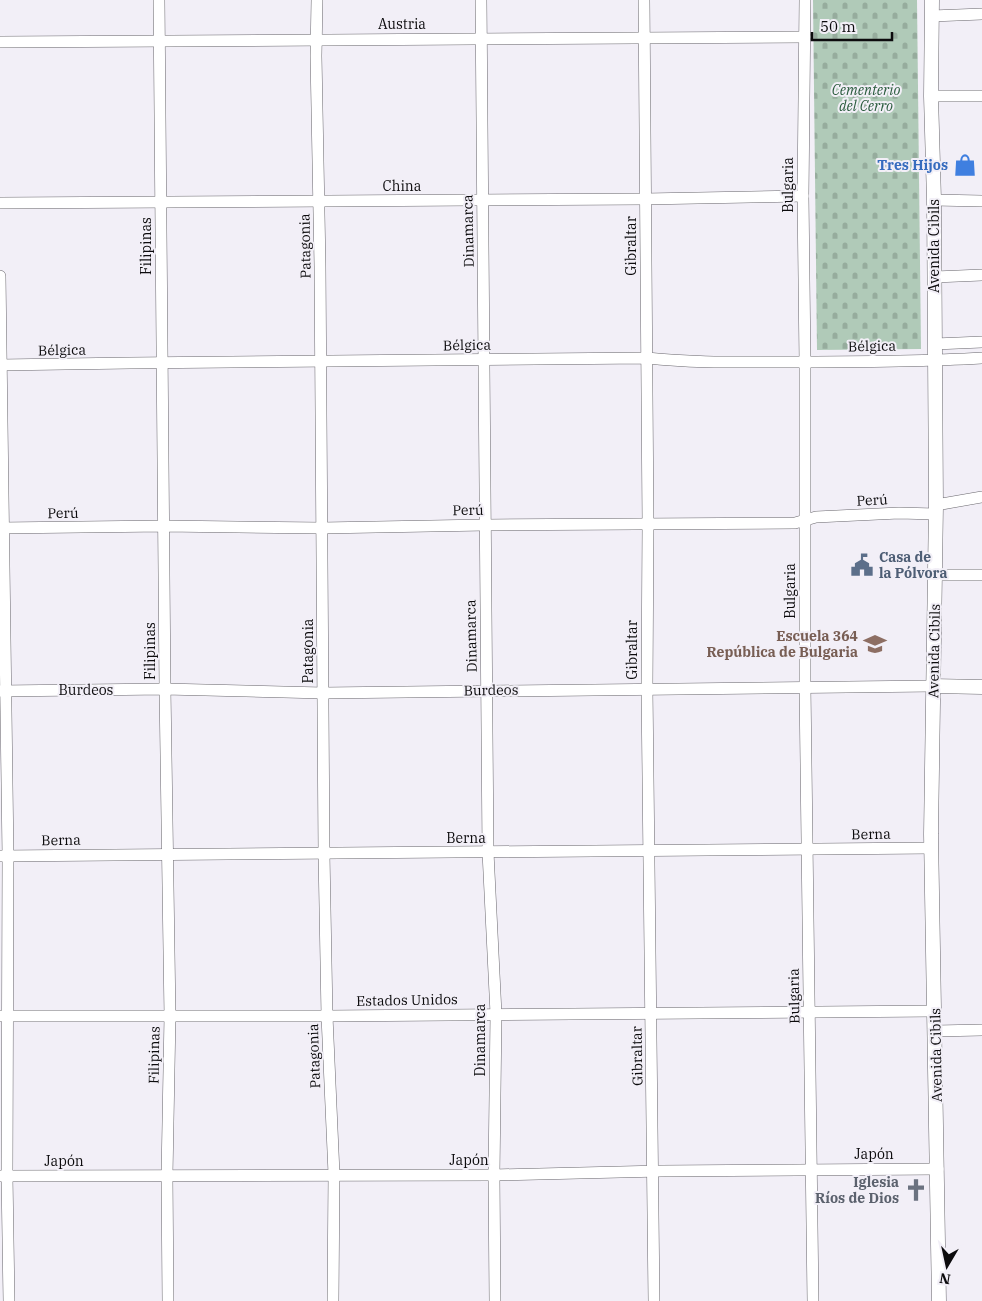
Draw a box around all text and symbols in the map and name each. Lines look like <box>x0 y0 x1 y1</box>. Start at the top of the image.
scale bar <box>812 10 892 42</box>
street label: Austria <box>378 15 426 33</box>
text: 50 m <box>820 17 856 36</box>
park label: Cementerio del Cerro <box>832 81 900 115</box>
shop icon: Tres Hijos <box>952 152 978 178</box>
place label: Tres Hijos <box>877 156 948 174</box>
street label: Bulgaria <box>779 157 797 213</box>
street label: China <box>383 177 422 195</box>
street label: Dinamarca <box>458 194 478 268</box>
street label: Avenida Cibils <box>925 199 943 293</box>
street label: Patagonia <box>295 213 315 279</box>
street label: Gibraltar <box>622 215 640 276</box>
street label: Filipinas <box>137 217 155 275</box>
street label: Bélgica <box>443 336 491 354</box>
street label: Bélgica <box>848 337 896 355</box>
street label: Bélgica <box>38 341 86 359</box>
street label: Perú <box>856 490 888 510</box>
street label: Perú <box>452 501 484 519</box>
street label: Perú <box>47 504 79 522</box>
place label: Casa de la Pólvora <box>879 548 947 582</box>
public building icon: Casa de la Pólvora <box>849 552 875 578</box>
street label: Bulgaria <box>781 563 799 619</box>
street label: Dinamarca <box>461 599 481 673</box>
street label: Avenida Cibils <box>924 604 944 698</box>
street label: Patagonia <box>299 618 317 684</box>
street label: Gibraltar <box>623 619 641 680</box>
street label: Filipinas <box>141 622 159 680</box>
place label: Escuela 364 República de Bulgaria <box>707 627 858 661</box>
school or university icon: Escuela 364 República de Bulgaria <box>862 631 888 657</box>
street label: Burdeos <box>59 681 114 699</box>
street label: Burdeos <box>463 681 519 699</box>
street label: Berna <box>851 825 891 843</box>
street label: Berna <box>446 829 486 847</box>
street label: Berna <box>41 831 81 849</box>
street label: Bulgaria <box>785 968 803 1024</box>
street label: Estados Unidos <box>356 990 458 1010</box>
street label: Dinamarca <box>471 1003 489 1076</box>
street label: Avenida Cibils <box>926 1008 946 1102</box>
street label: Patagonia <box>304 1023 324 1089</box>
street label: Gibraltar <box>627 1025 647 1086</box>
street label: Filipinas <box>144 1026 164 1084</box>
street label: Japón <box>854 1145 894 1163</box>
street label: Japón <box>449 1151 489 1169</box>
street label: Japón <box>44 1152 84 1170</box>
place label: Iglesia Ríos de Dios <box>815 1173 899 1207</box>
church icon: Iglesia Ríos de Dios <box>903 1177 929 1203</box>
north arrow <box>922 1241 972 1291</box>
text: N <box>938 1269 952 1289</box>

